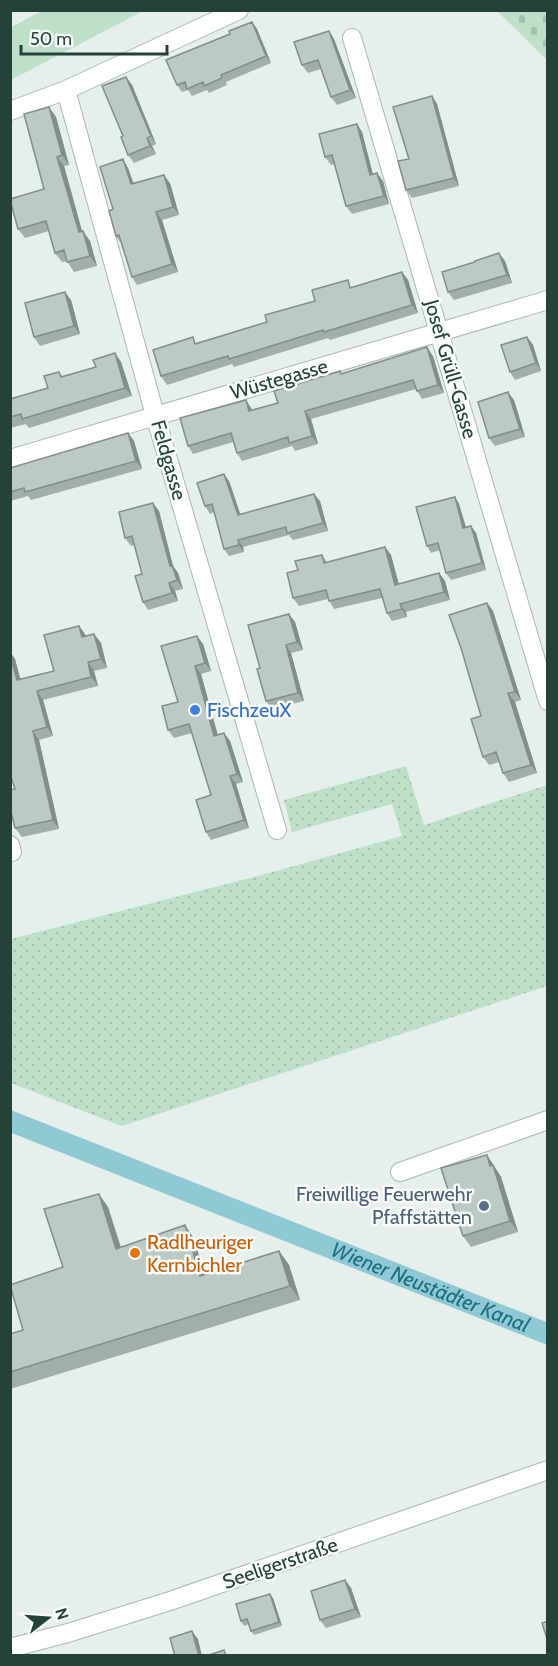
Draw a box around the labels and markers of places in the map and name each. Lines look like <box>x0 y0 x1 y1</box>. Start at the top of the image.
place label: FischzeuX <box>207 698 291 722</box>
marker: FischzeuX <box>188 703 202 717</box>
place label: Freiwillige Feuerwehr Pfaffstätten <box>296 1182 473 1229</box>
marker: Freiwillige Feuerwehr Pfaffstätten <box>477 1199 491 1213</box>
place label: Radlheuriger Kernbichler <box>147 1230 254 1277</box>
marker: Radlheuriger Kernbichler <box>128 1246 142 1260</box>

